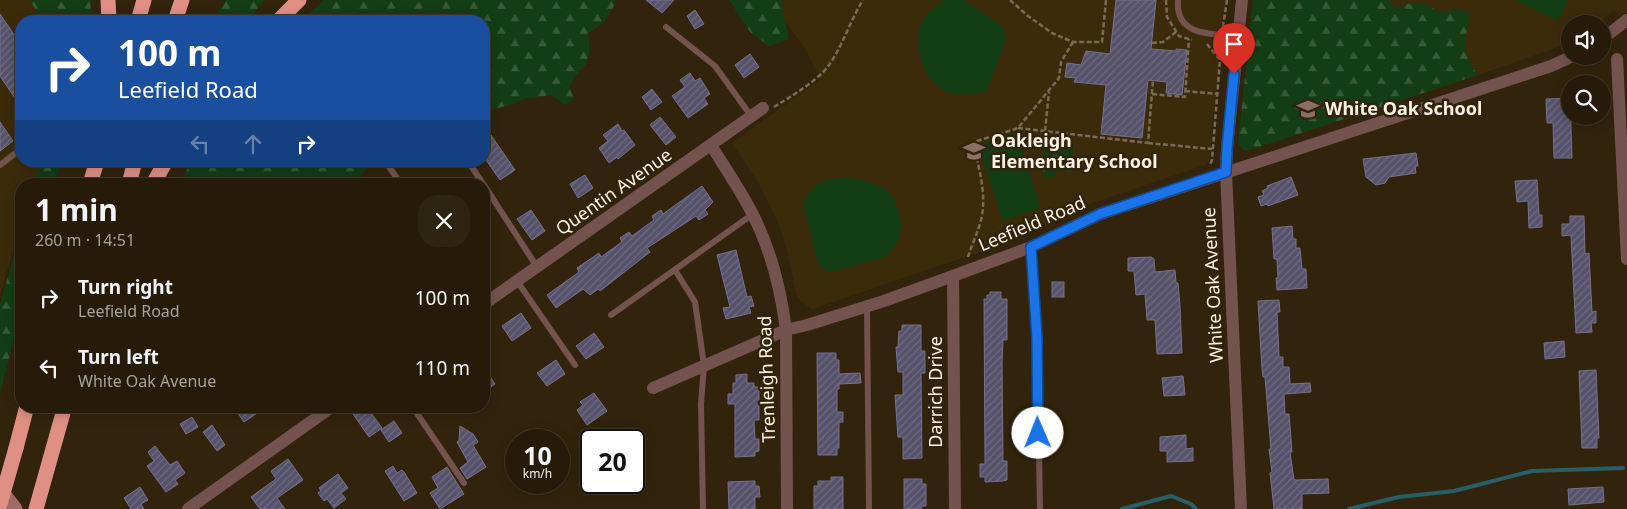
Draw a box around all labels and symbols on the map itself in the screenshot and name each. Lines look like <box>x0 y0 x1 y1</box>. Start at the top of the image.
pin <box>1213 23 1255 74</box>
school or university icon: White Oak School <box>1295 96 1321 122</box>
place label: White Oak School <box>1325 96 1482 120</box>
place label: Oakleigh Elementary School <box>991 128 1158 173</box>
school or university icon: Oakleigh Elementary School <box>961 138 987 164</box>
street label: Quentin Avenue <box>551 142 676 240</box>
street label: Leefield Road <box>974 190 1089 256</box>
street label: White Oak Avenue <box>1196 207 1228 363</box>
street label: Trenleigh Road <box>752 315 780 443</box>
street label: Darrich Drive <box>923 336 947 448</box>
position arrow <box>1011 406 1063 458</box>
speed limit sign: 20 <box>580 429 645 494</box>

